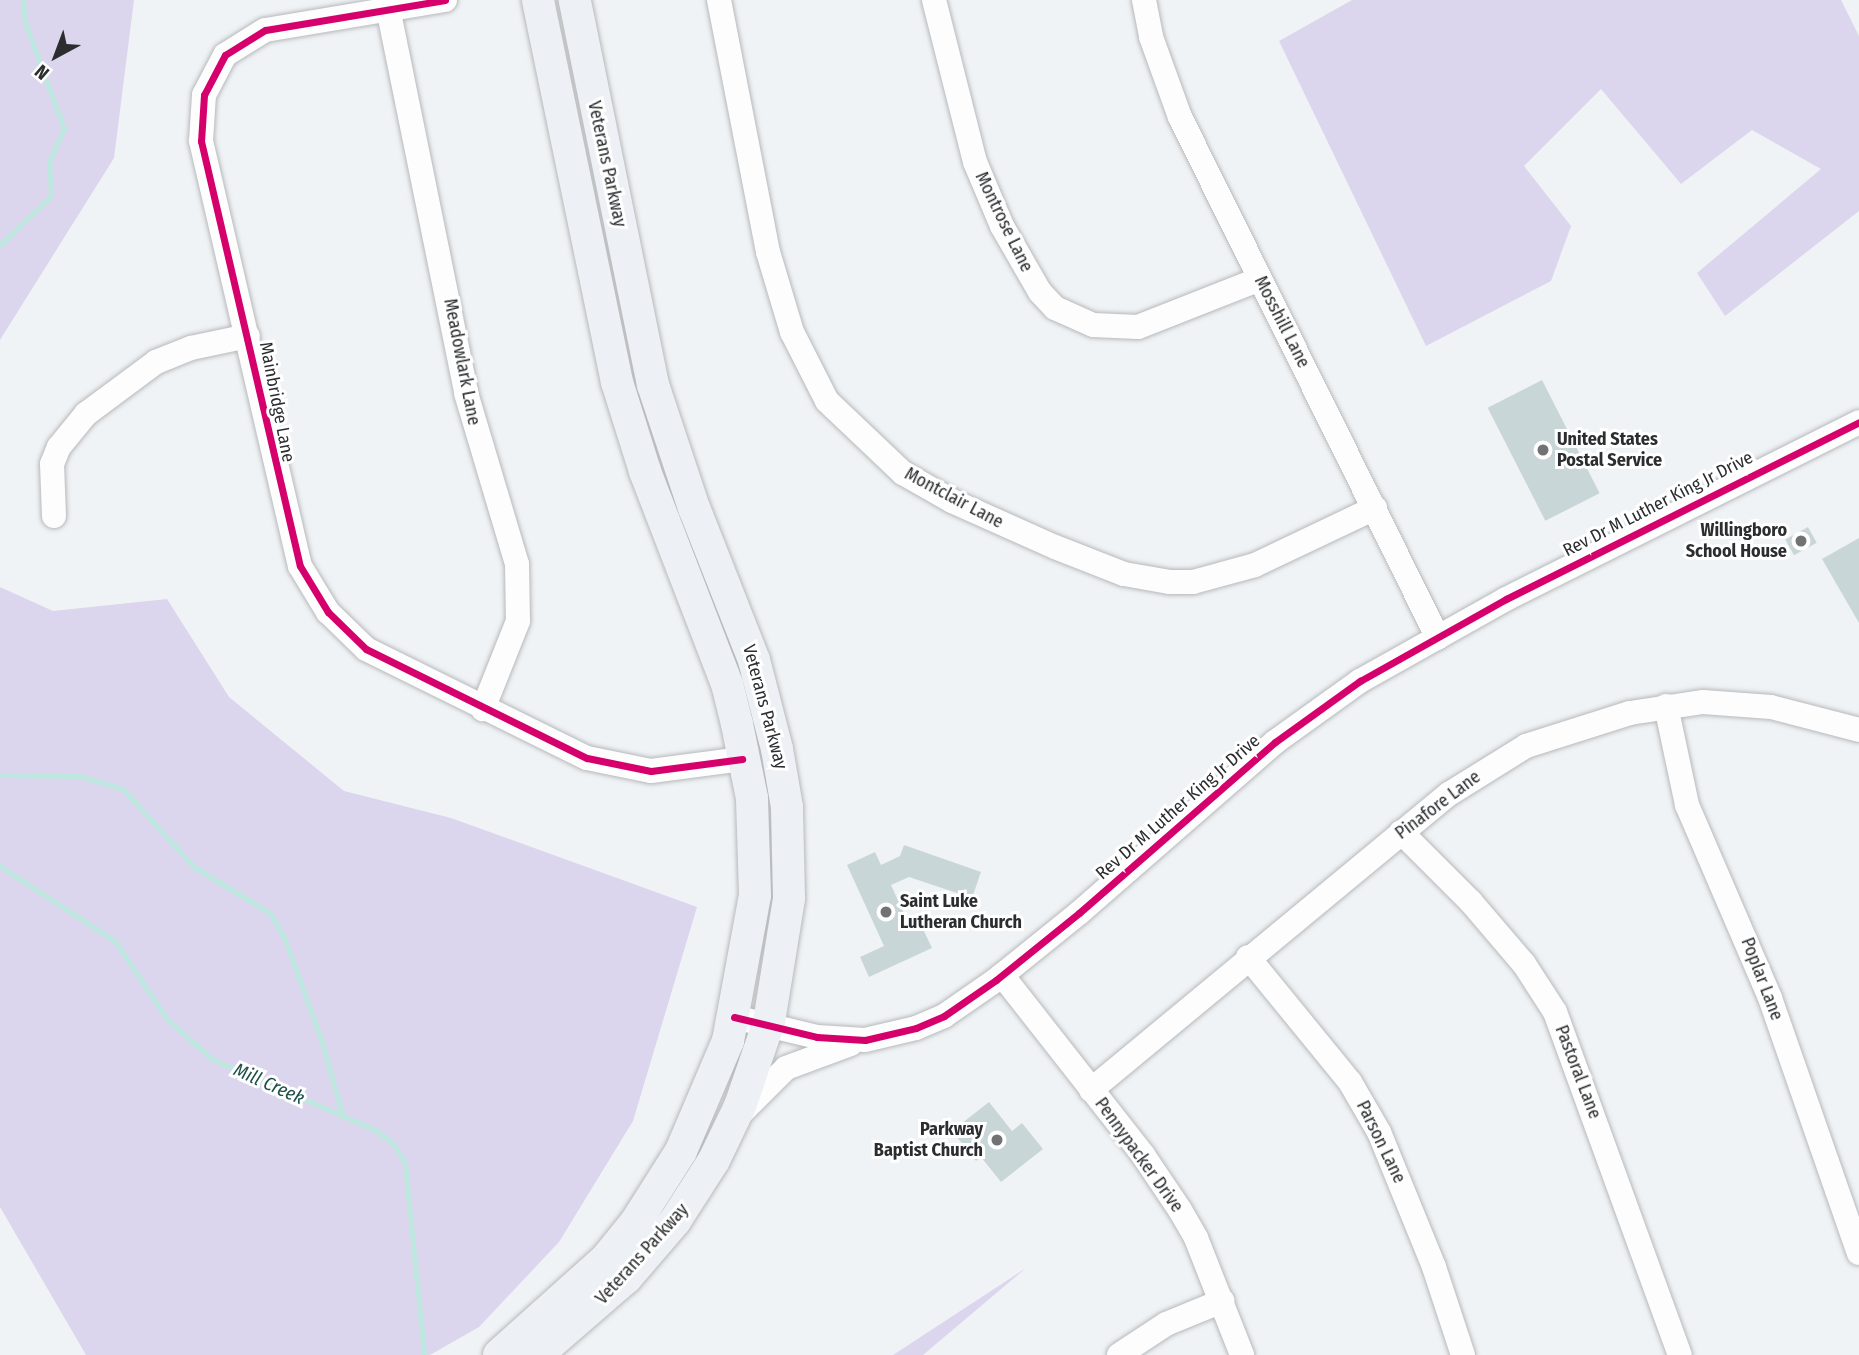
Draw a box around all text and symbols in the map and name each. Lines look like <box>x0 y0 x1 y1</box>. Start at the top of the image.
north arrow <box>21 21 91 91</box>
text: N <box>30 60 54 85</box>
street label: Veterans Parkway <box>583 99 631 229</box>
street label: Montrose Lane <box>970 168 1038 276</box>
street label: Mosshill Lane <box>1250 272 1314 372</box>
street label: Meadowlark Lane <box>439 297 485 427</box>
street label: Mainbridge Lane <box>255 340 299 464</box>
place label: United States Postal Service <box>1557 429 1662 472</box>
marker: United States Postal Service <box>1535 442 1551 458</box>
street label: Rev Dr M Luther King Jr Drive <box>1559 447 1757 561</box>
street label: Montclair Lane <box>901 463 1007 533</box>
place label: Willingboro School House <box>1686 520 1787 562</box>
marker: Willingboro School House <box>1793 533 1809 549</box>
street label: Veterans Parkway <box>738 642 792 772</box>
street label: Rev Dr M Luther King Jr Drive <box>1092 730 1264 884</box>
street label: Pinafore Lane <box>1391 766 1485 844</box>
place label: Saint Luke Lutheran Church <box>900 891 1022 934</box>
marker: Saint Luke Lutheran Church <box>878 904 894 920</box>
street label: Poplar Lane <box>1736 935 1788 1023</box>
street label: Pastoral Lane <box>1550 1022 1606 1122</box>
water label: Mill Creek <box>230 1058 308 1110</box>
street label: Pennypacker Drive <box>1090 1094 1188 1216</box>
street label: Parson Lane <box>1352 1097 1410 1187</box>
place label: Parkway Baptist Church <box>874 1119 983 1162</box>
marker: Parkway Baptist Church <box>989 1132 1005 1148</box>
street label: Veterans Parkway <box>591 1199 693 1309</box>

